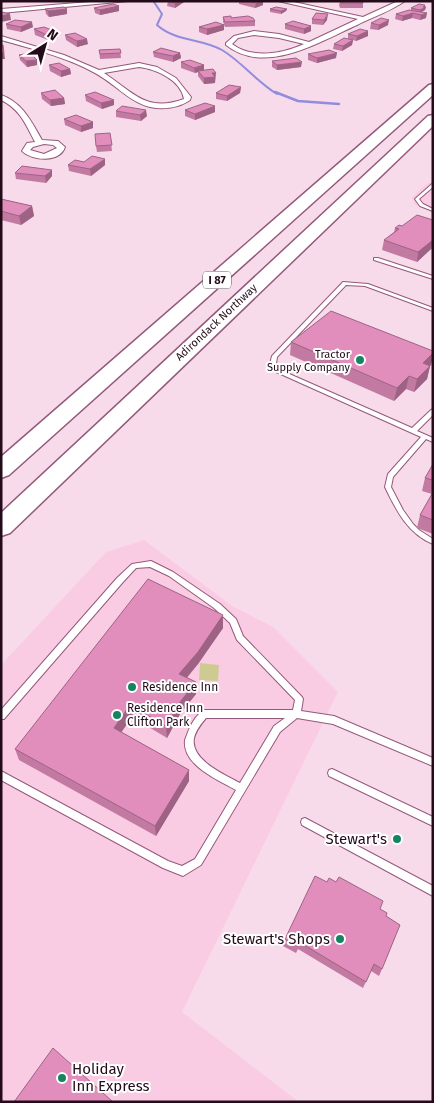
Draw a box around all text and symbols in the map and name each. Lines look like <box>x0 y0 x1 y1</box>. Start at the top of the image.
north arrow <box>20 20 70 70</box>
text: N <box>44 25 61 45</box>
road number: I 87 <box>203 272 231 288</box>
street label: Adirondack Northway <box>173 281 260 364</box>
place label: Tractor Supply Company <box>267 348 351 374</box>
marker: Tractor Supply Company <box>354 354 366 366</box>
place label: Residence Inn <box>142 680 218 694</box>
marker: Residence Inn <box>126 681 138 693</box>
place label: Residence Inn Clifton Park <box>127 701 203 729</box>
marker: Residence Inn Clifton Park <box>111 709 123 721</box>
place label: Stewart's <box>326 830 387 848</box>
marker: Stewart's <box>391 833 403 845</box>
place label: Stewart's Shops <box>223 930 330 948</box>
marker: Stewart's Shops <box>334 933 346 945</box>
place label: Holiday Inn Express <box>72 1060 150 1095</box>
marker: Holiday Inn Express <box>56 1072 68 1084</box>

